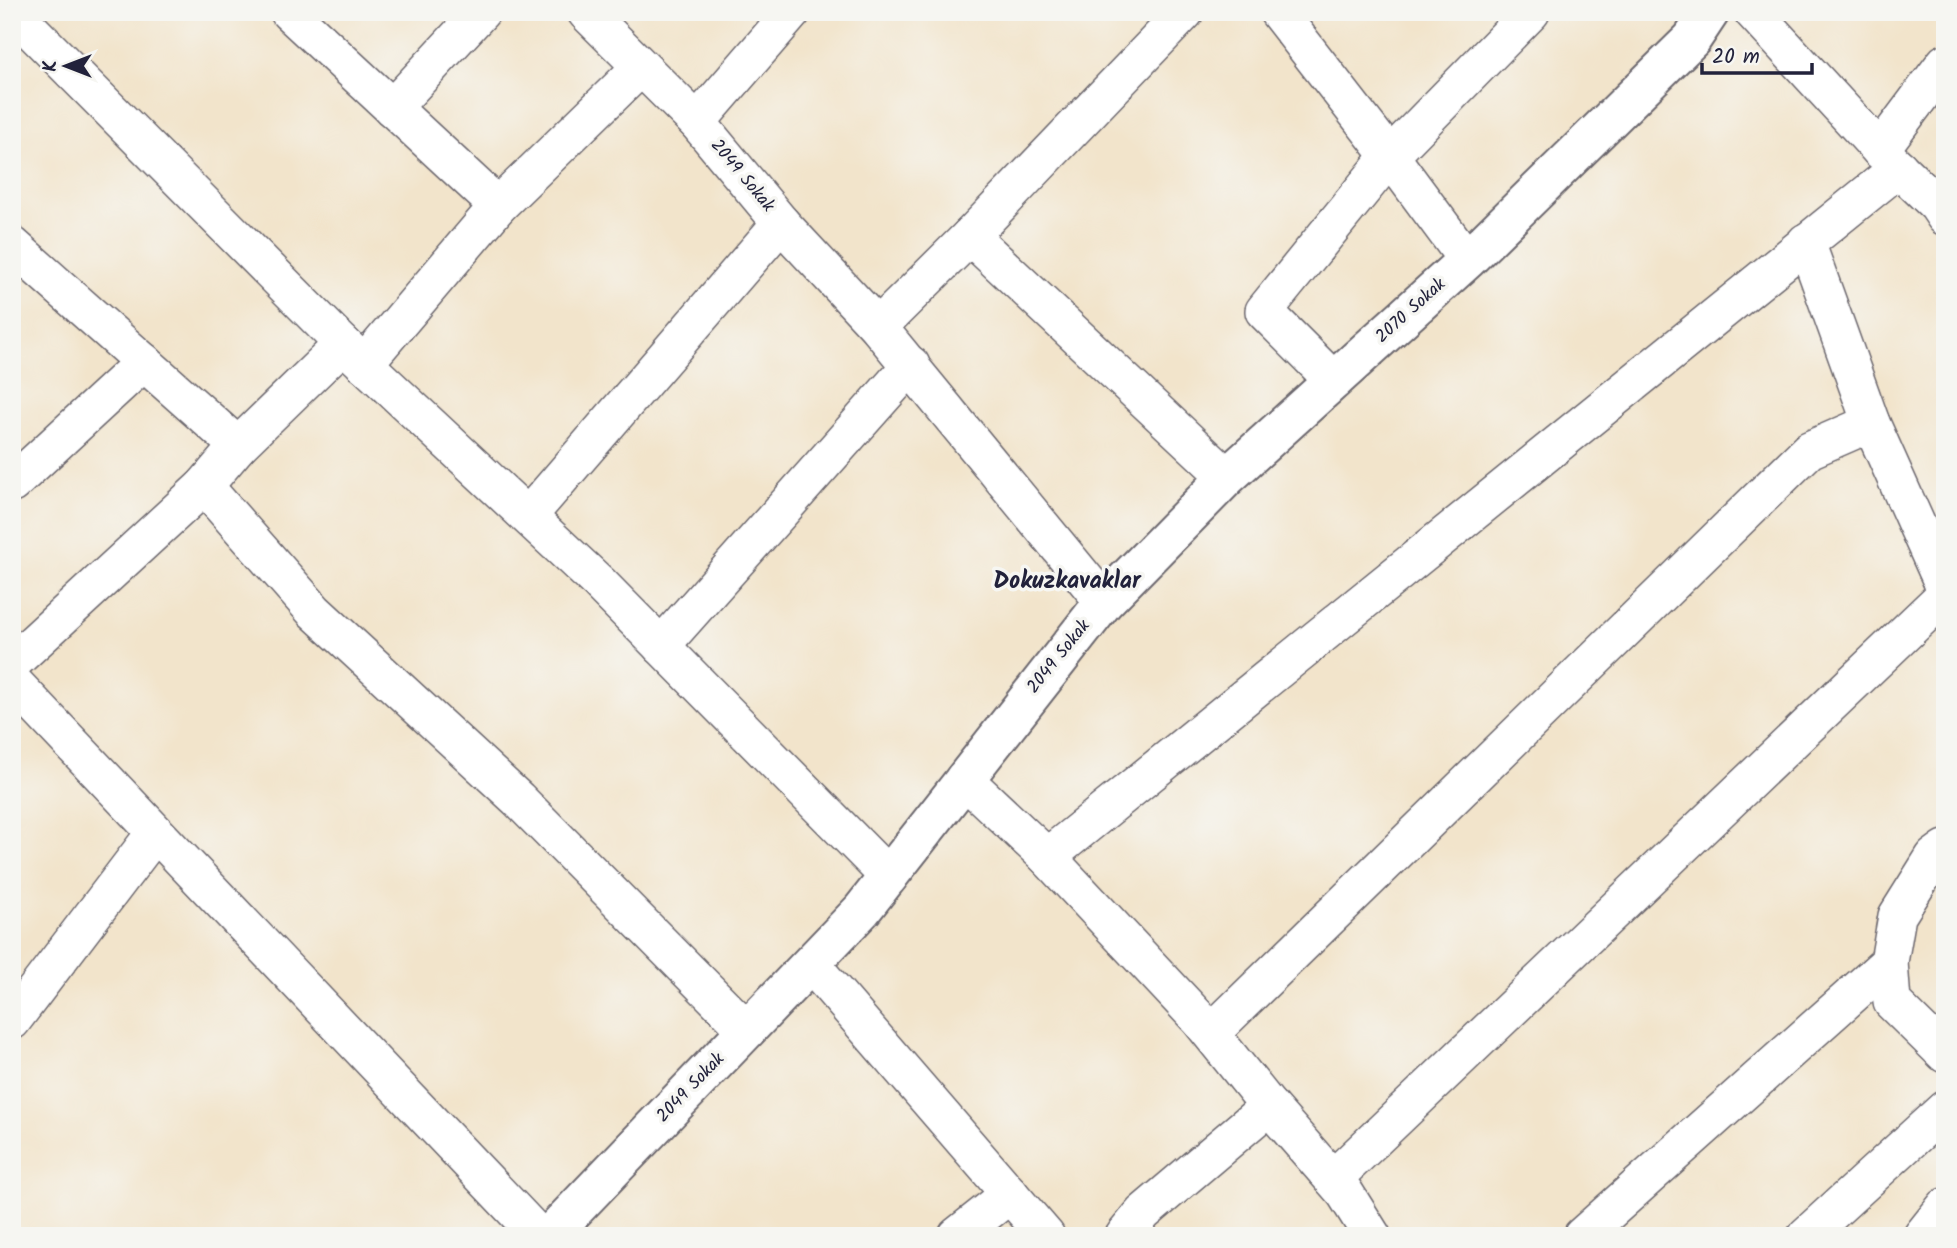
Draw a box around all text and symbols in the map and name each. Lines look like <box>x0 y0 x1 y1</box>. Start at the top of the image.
north arrow <box>32 32 102 102</box>
scale bar <box>1702 32 1812 76</box>
text: 20 m <box>1712 41 1760 74</box>
text: K <box>36 60 66 72</box>
street label: 2049 Sokak <box>702 133 782 220</box>
street label: 2070 Sokak <box>1369 271 1453 351</box>
district label: Dokuzkavaklar <box>993 562 1142 601</box>
street label: 2049 Sokak <box>1020 613 1098 700</box>
street label: 2049 Sokak <box>650 1046 733 1130</box>

